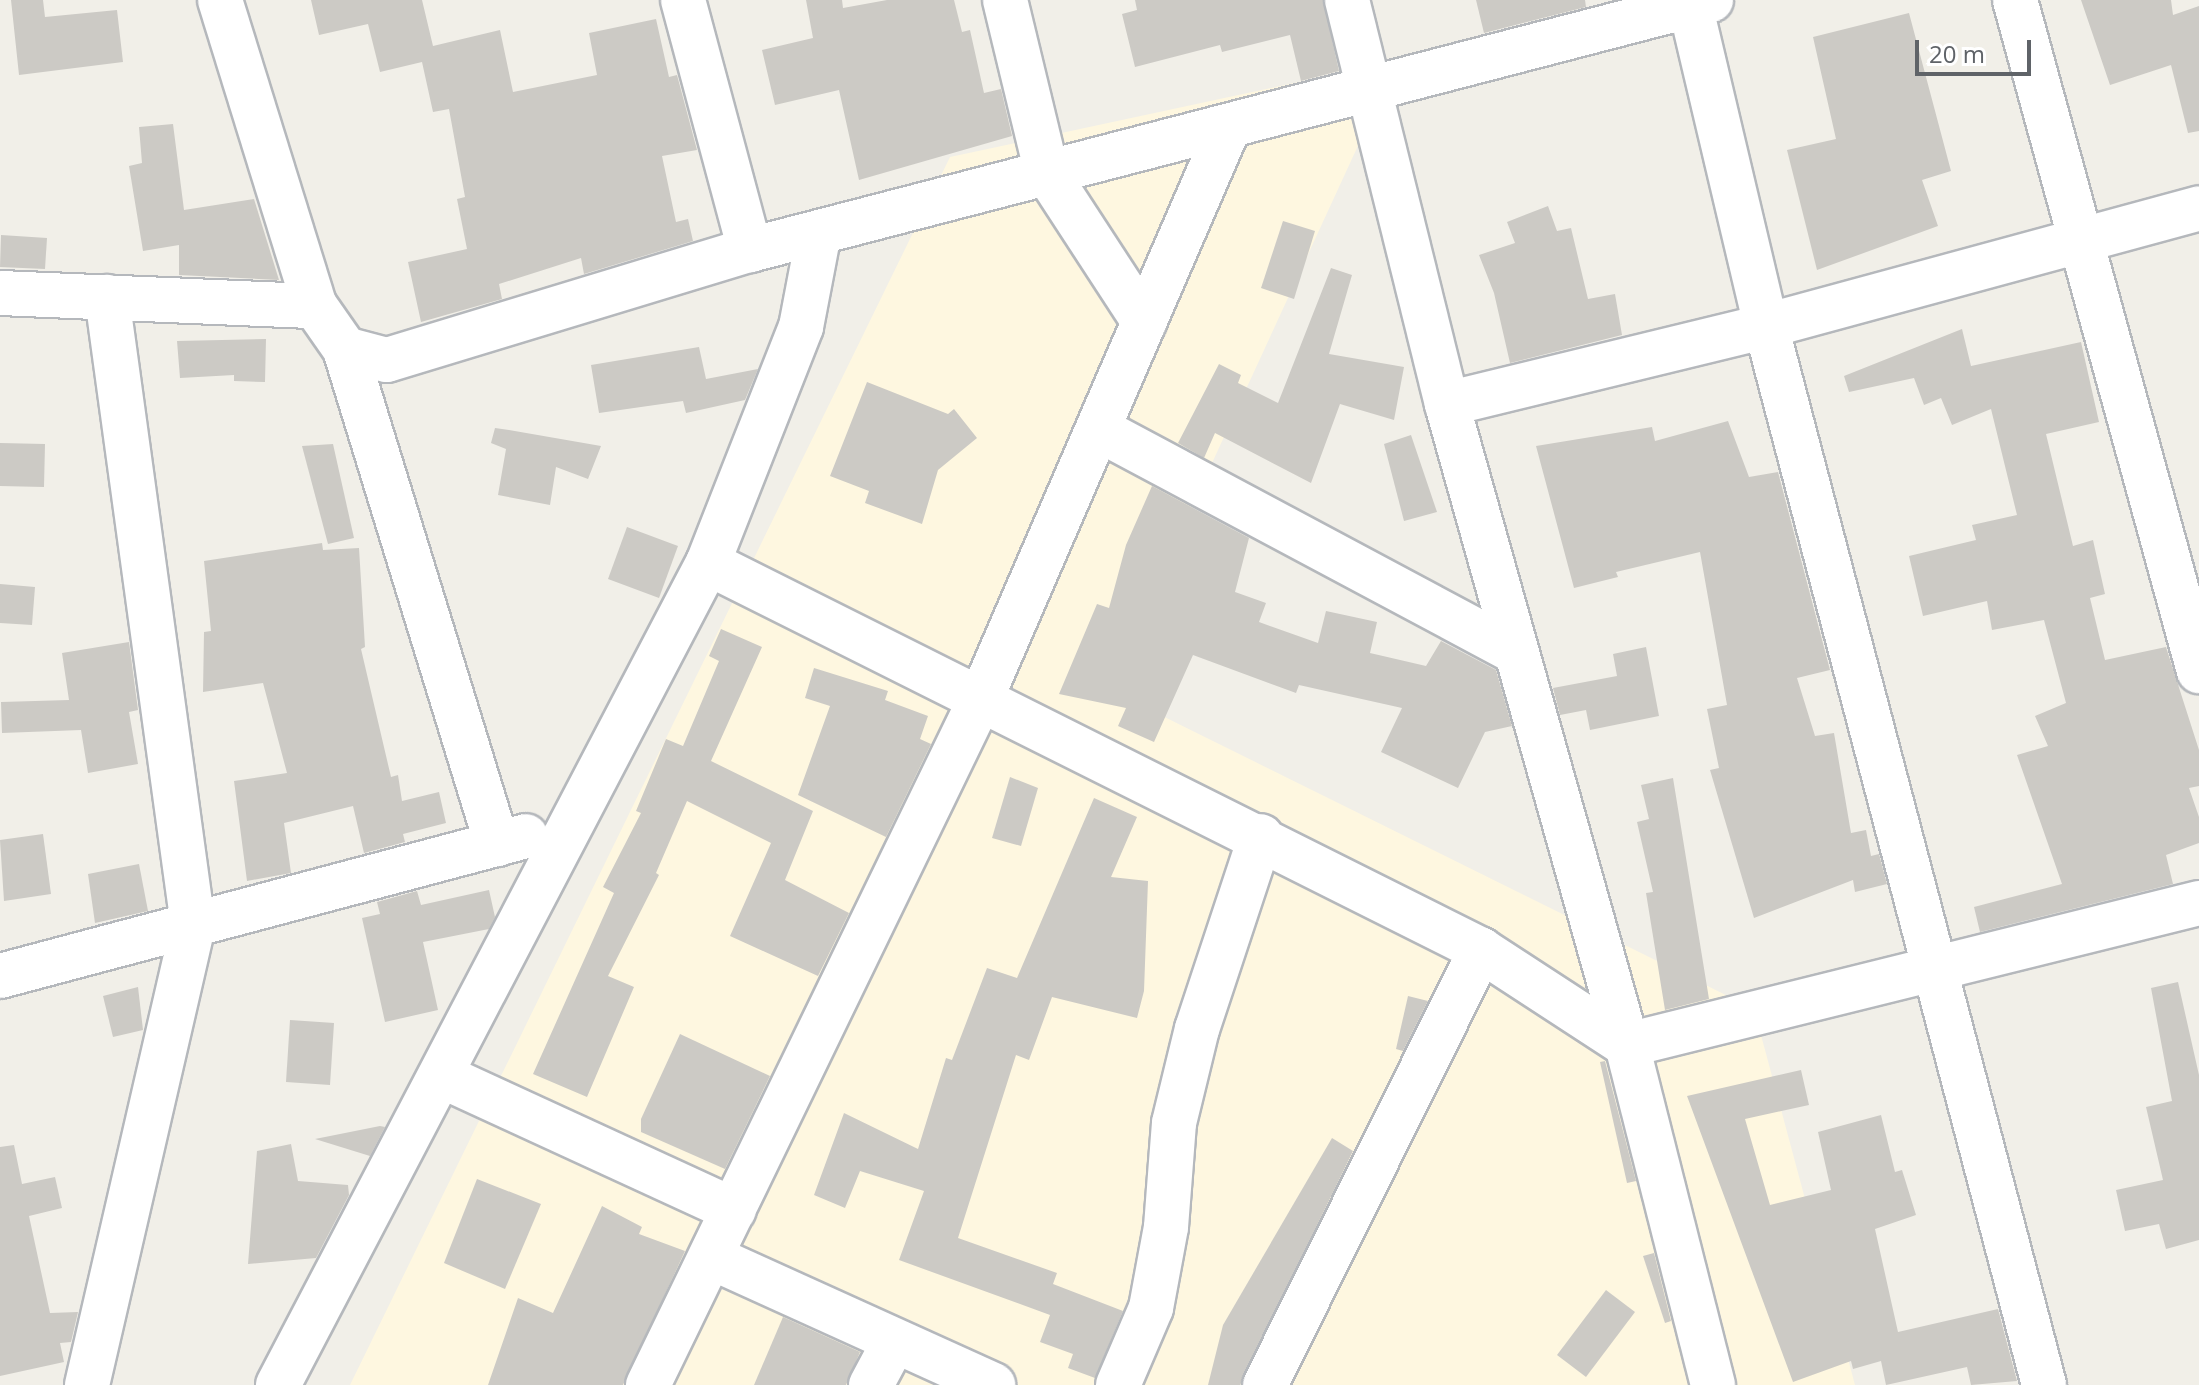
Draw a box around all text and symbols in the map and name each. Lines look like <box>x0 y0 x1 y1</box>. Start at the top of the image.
scale bar <box>1919 24 2035 74</box>
text: 20 m <box>1929 37 1985 70</box>

